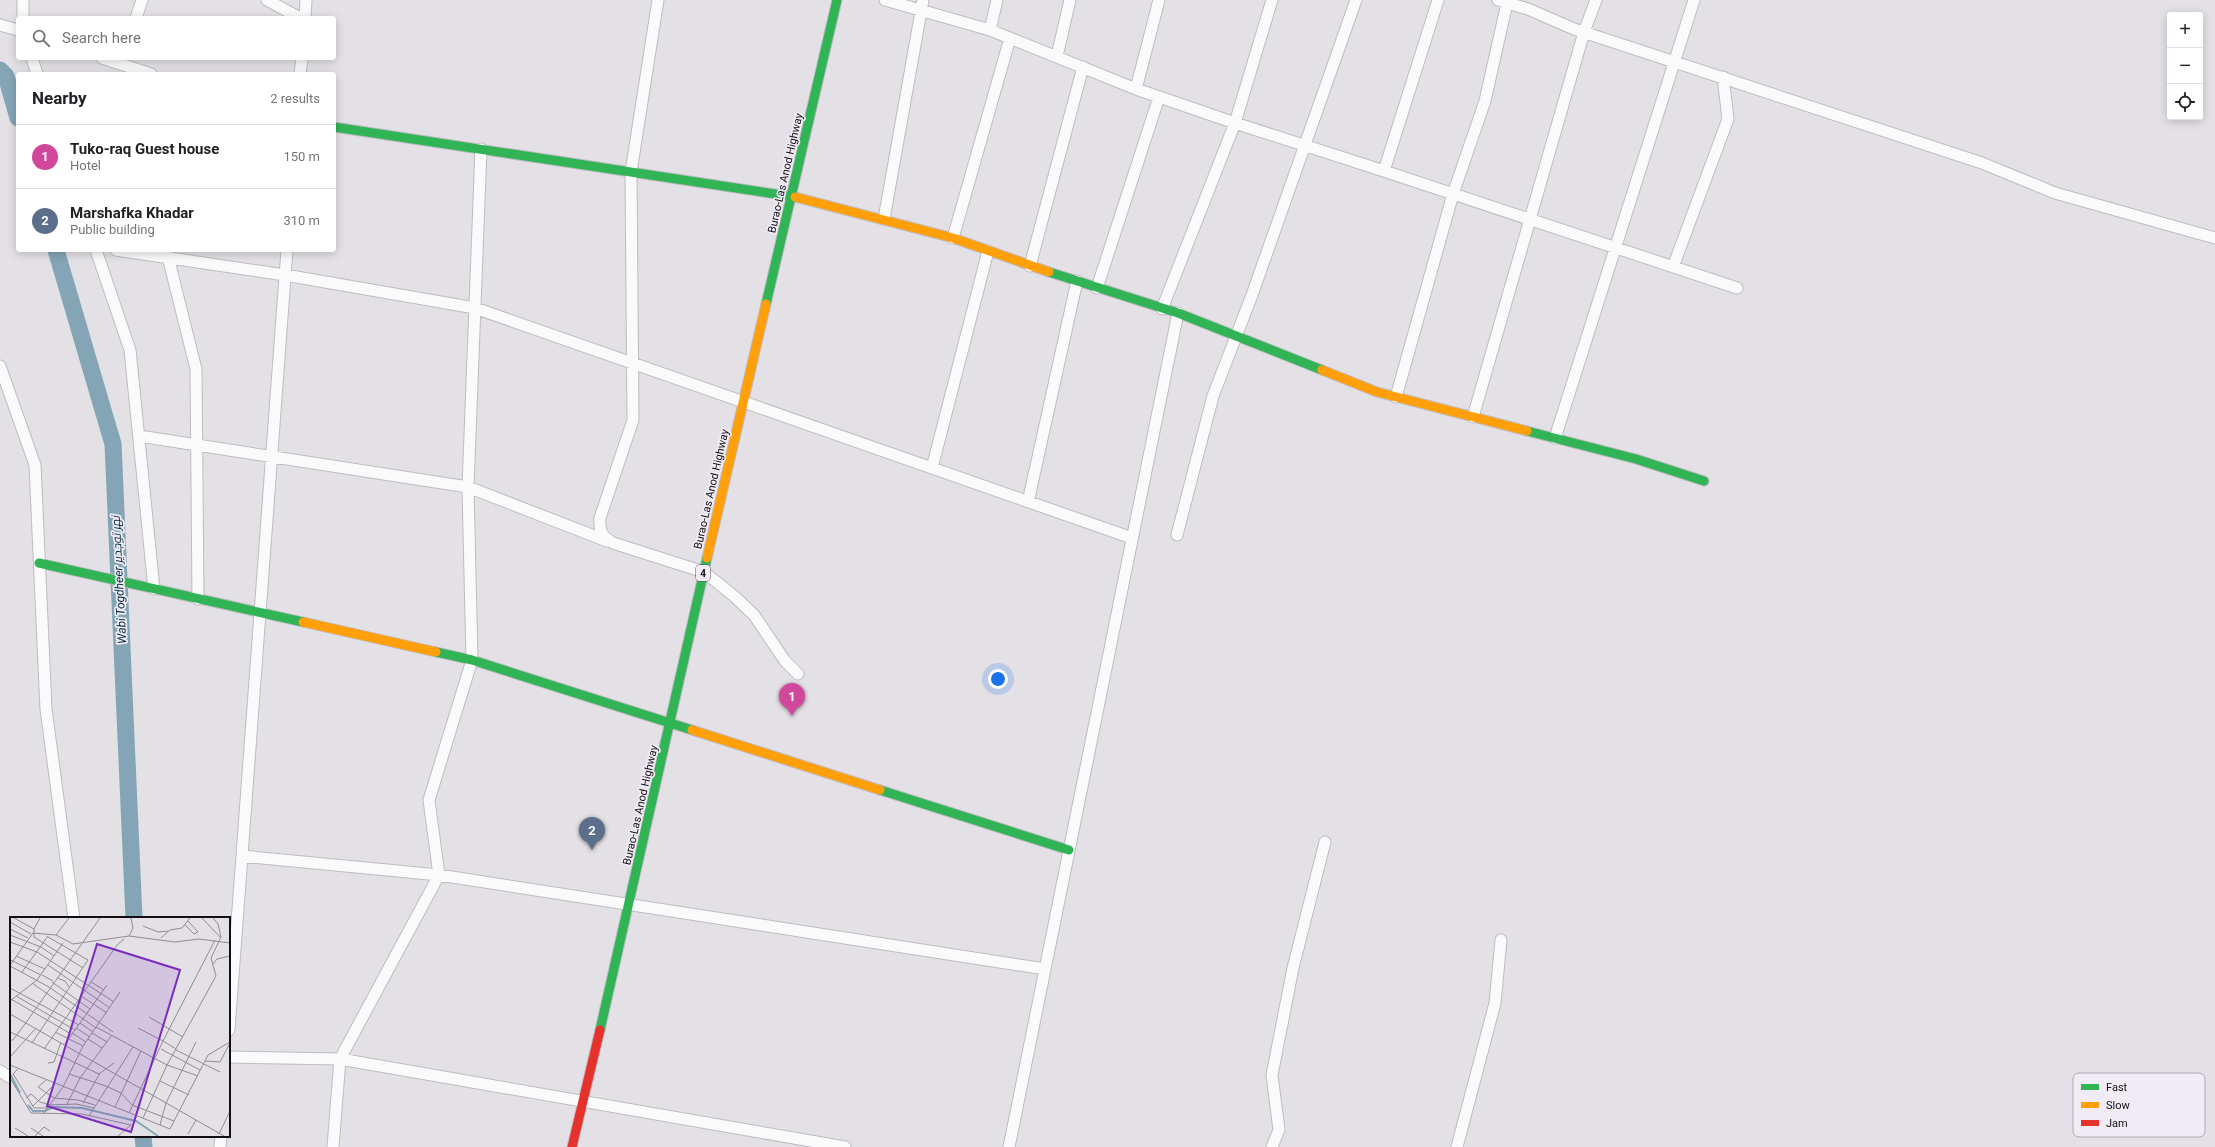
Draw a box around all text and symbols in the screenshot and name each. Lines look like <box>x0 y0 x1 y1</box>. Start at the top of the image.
map controls <box>2167 12 2203 120</box>
button: + <box>2167 12 2203 48</box>
search box <box>16 16 336 60</box>
icon: search <box>30 27 52 49</box>
text: Search here <box>62 29 141 47</box>
button: − <box>2167 48 2203 84</box>
button: locate <box>2167 84 2203 120</box>
text: Nearby <box>32 88 87 108</box>
text: 2 results <box>270 91 320 106</box>
street label: Burao-Las Anod Highway <box>765 111 806 234</box>
text: Tuko-raq Guest house <box>70 140 219 158</box>
text: 1 <box>41 149 49 164</box>
text: 150 m <box>283 149 320 164</box>
text: Hotel <box>70 158 101 173</box>
text: Marshafka Khadar <box>70 204 194 222</box>
text: 2 <box>41 213 49 228</box>
text: 310 m <box>283 213 320 228</box>
text: Public building <box>70 222 155 237</box>
street label: Burao-Las Anod Highway <box>691 427 732 550</box>
water label: Wabi Togdheer نهر توجدير <box>109 514 129 644</box>
road number: 4 <box>696 565 710 581</box>
your location <box>988 669 1008 689</box>
pin: 1 <box>779 683 805 716</box>
street label: Burao-Las Anod Highway <box>620 743 661 866</box>
pin: 2 <box>579 817 605 850</box>
inset map <box>10 917 230 1137</box>
legend <box>2073 1073 2205 1137</box>
text: Fast <box>2106 1081 2128 1094</box>
text: Slow <box>2106 1099 2130 1112</box>
text: Jam <box>2106 1117 2128 1130</box>

